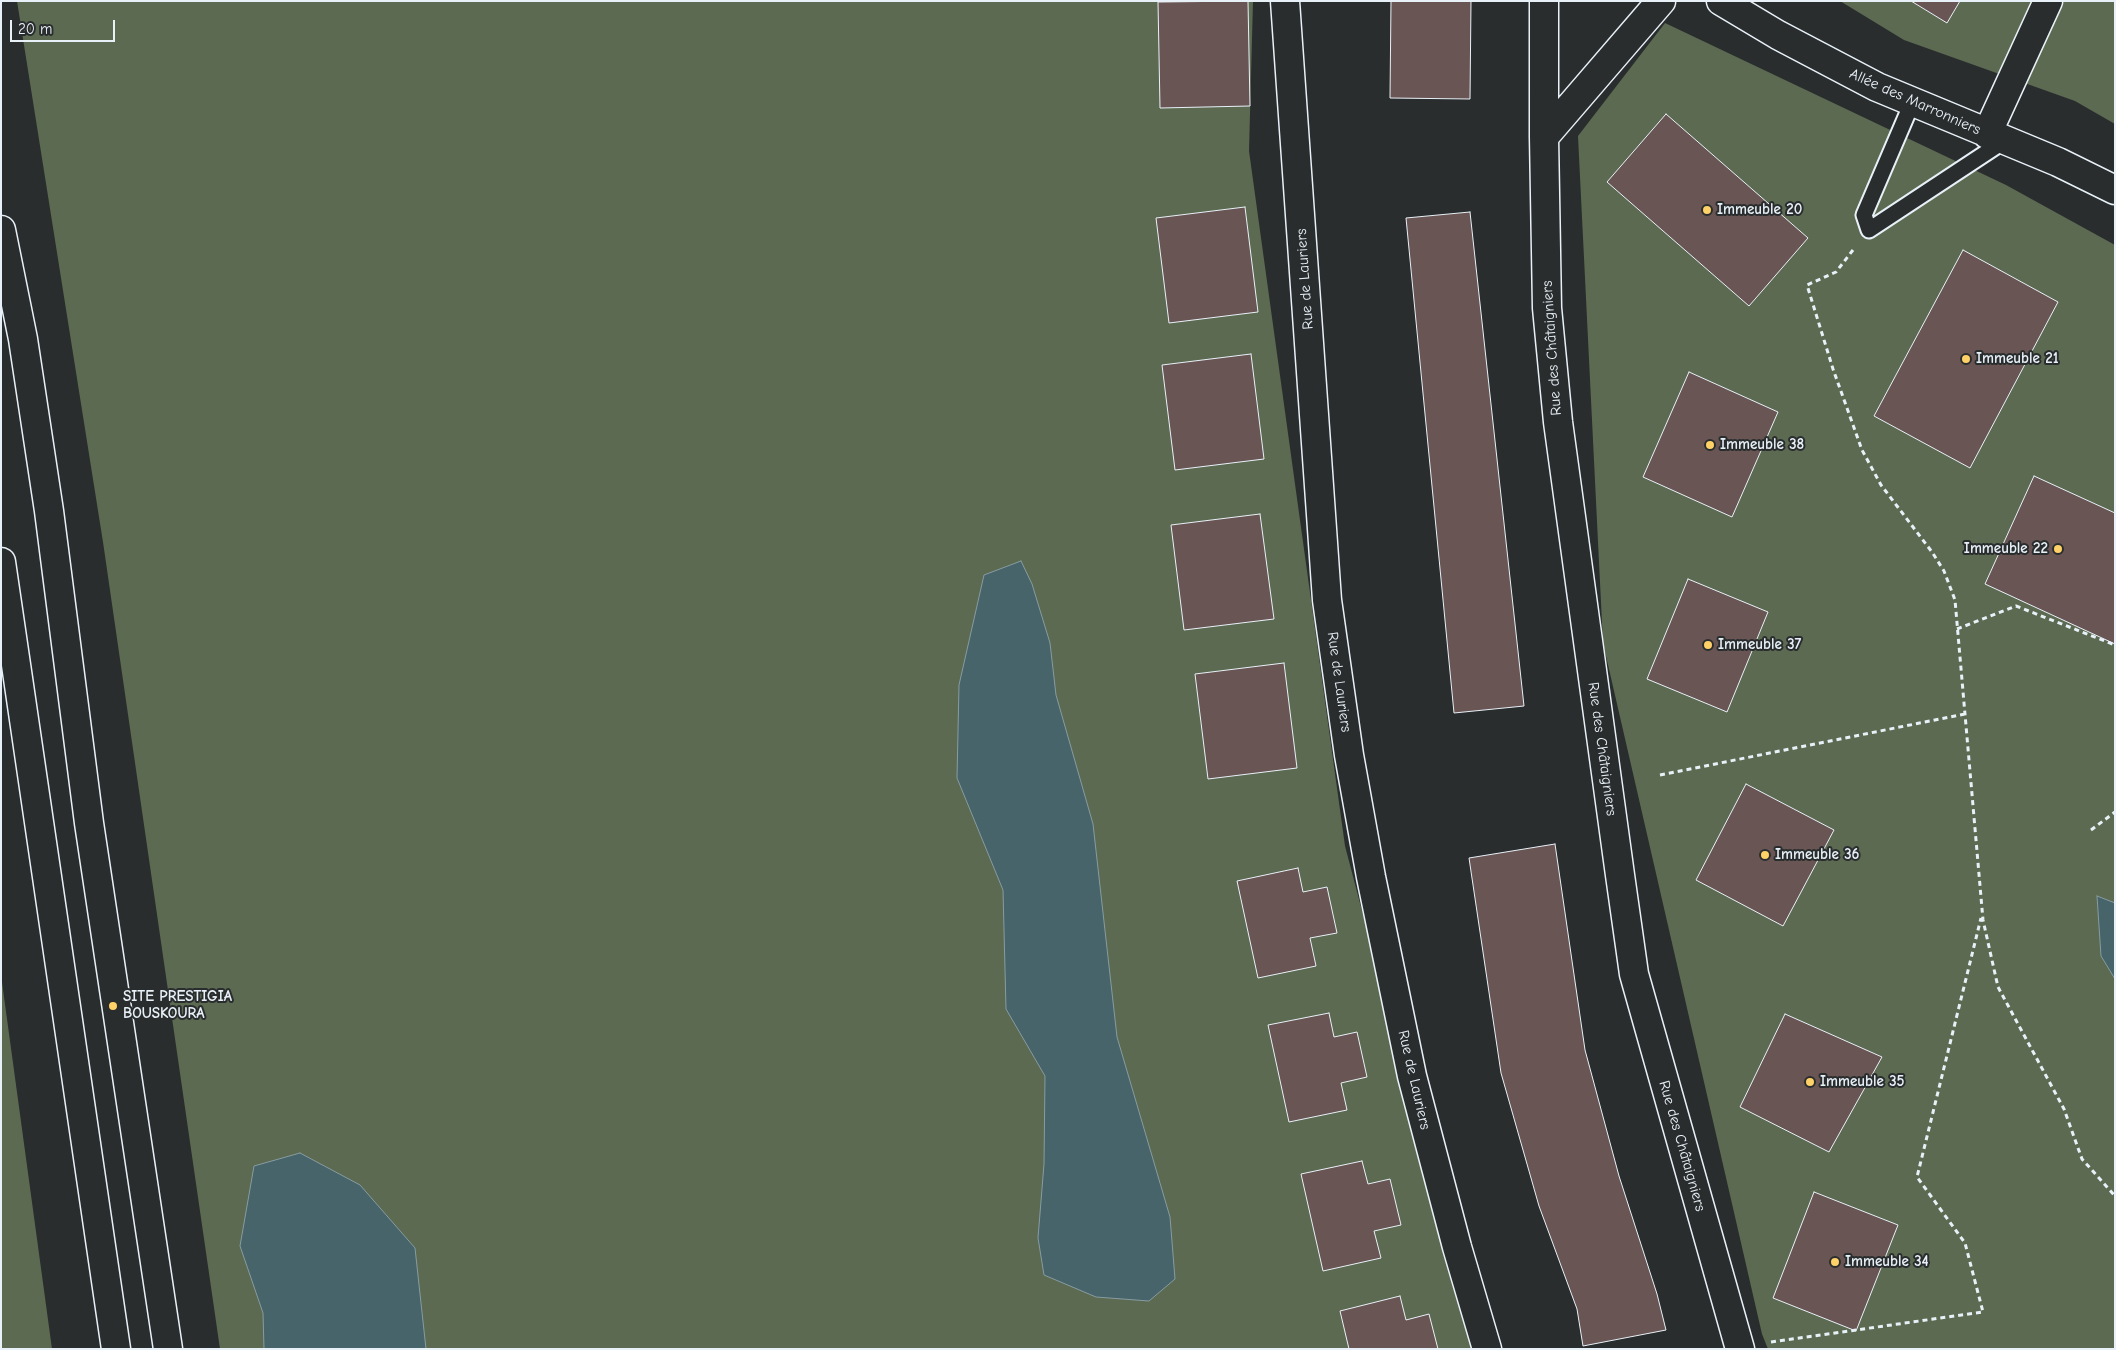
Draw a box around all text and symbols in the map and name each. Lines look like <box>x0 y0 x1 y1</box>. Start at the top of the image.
scale bar <box>12 10 118 42</box>
text: 20 m <box>18 20 52 38</box>
street label: Allée des Marronniers <box>1847 65 1983 139</box>
place label: Immeuble 20 <box>1717 201 1802 219</box>
marker: Immeuble 20 <box>1701 204 1713 216</box>
street label: Rue de Lauriers <box>1292 228 1318 330</box>
street label: Rue des Châtaigniers <box>1538 280 1566 416</box>
place label: Immeuble 21 <box>1976 350 2059 368</box>
marker: Immeuble 21 <box>1960 353 1972 365</box>
place label: Immeuble 38 <box>1720 436 1804 454</box>
marker: Immeuble 38 <box>1704 439 1716 451</box>
place label: Immeuble 22 <box>1964 540 2048 558</box>
marker: Immeuble 22 <box>2052 543 2064 555</box>
street label: Rue de Lauriers <box>1323 631 1355 733</box>
place label: Immeuble 37 <box>1718 636 1801 654</box>
marker: Immeuble 37 <box>1702 639 1714 651</box>
street label: Rue des Châtaigniers <box>1584 681 1620 817</box>
place label: Immeuble 36 <box>1775 846 1859 864</box>
marker: Immeuble 36 <box>1759 849 1771 861</box>
place label: SITE PRESTIGIA BOUSKOURA <box>123 988 232 1023</box>
marker: SITE PRESTIGIA BOUSKOURA <box>107 1000 119 1012</box>
street label: Rue de Lauriers <box>1394 1029 1434 1131</box>
place label: Immeuble 35 <box>1820 1073 1905 1091</box>
marker: Immeuble 35 <box>1804 1076 1816 1088</box>
street label: Rue des Châtaigniers <box>1655 1079 1709 1213</box>
place label: Immeuble 34 <box>1845 1253 1929 1271</box>
marker: Immeuble 34 <box>1829 1256 1841 1268</box>

